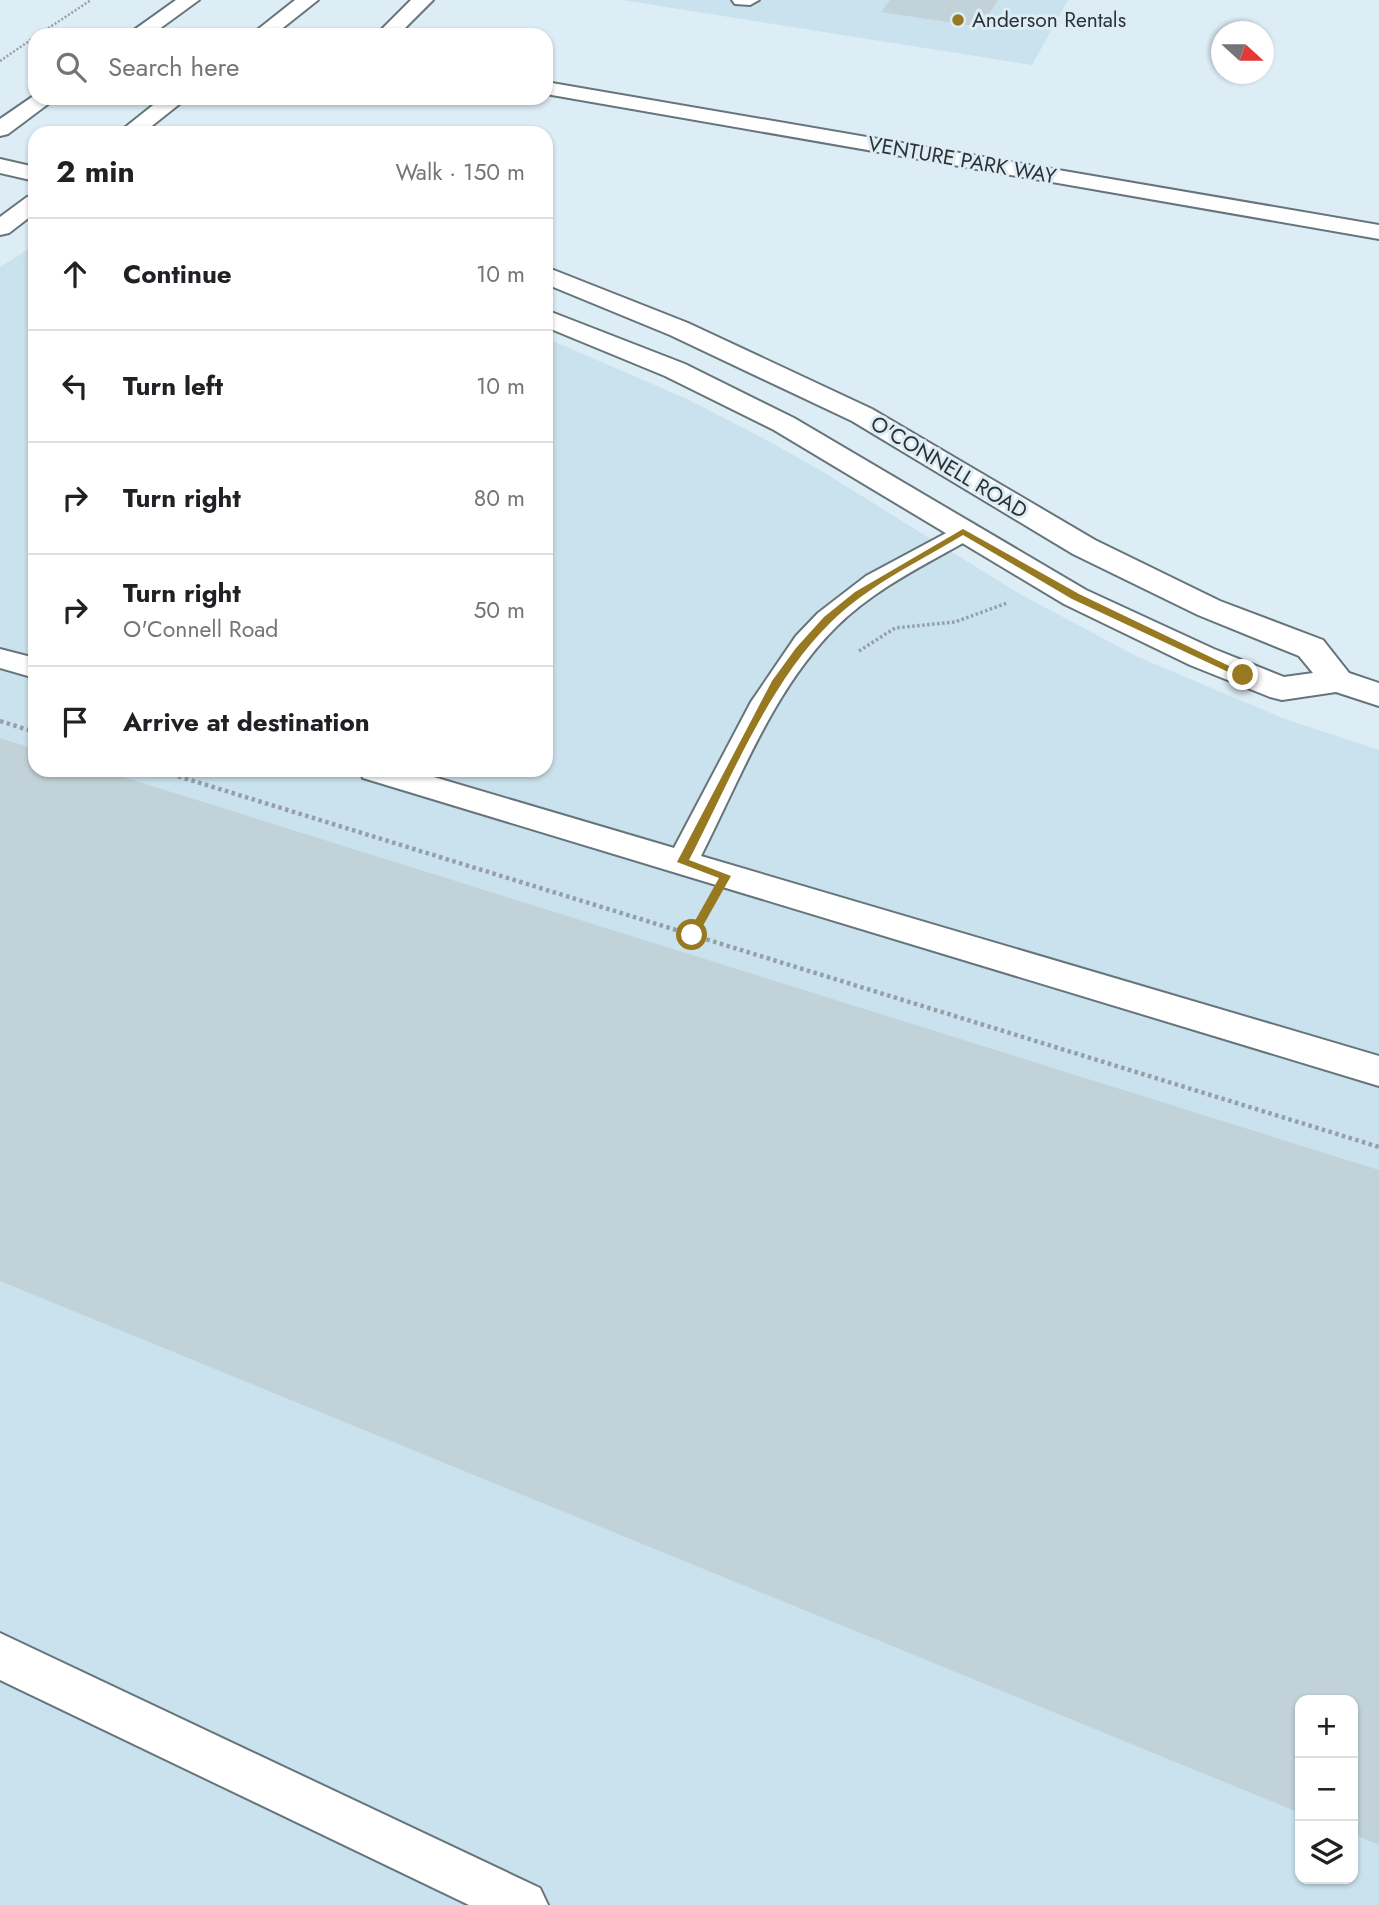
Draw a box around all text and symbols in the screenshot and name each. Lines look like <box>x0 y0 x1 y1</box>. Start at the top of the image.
place label: Anderson Rentals <box>972 5 1126 35</box>
marker: Anderson Rentals <box>950 12 966 28</box>
north arrow <box>1211 21 1274 84</box>
search box <box>28 28 553 105</box>
icon: search <box>52 48 90 86</box>
text: Search here <box>108 48 240 86</box>
street label: VENTURE PARK WAY <box>865 129 1059 191</box>
text: 2 min <box>56 150 135 193</box>
text: Walk · 150 m <box>395 155 525 189</box>
icon: ahead <box>56 255 94 293</box>
text: Continue <box>123 255 232 293</box>
text: 10 m <box>476 257 525 291</box>
icon: left <box>56 367 94 405</box>
text: Turn left <box>123 367 223 405</box>
text: 10 m <box>476 369 525 403</box>
street label: O'CONNELL ROAD <box>865 408 1033 526</box>
icon: right <box>56 479 94 517</box>
text: Turn right <box>123 479 241 517</box>
text: 80 m <box>474 481 525 515</box>
text: Turn right <box>123 574 241 612</box>
icon: right <box>56 591 94 629</box>
text: 50 m <box>473 593 525 627</box>
text: O'Connell Road <box>123 612 278 646</box>
route end <box>1227 659 1258 690</box>
icon: arrive <box>56 703 94 741</box>
text: Arrive at destination <box>123 703 370 741</box>
route start <box>676 919 707 950</box>
map controls <box>1295 1695 1358 1884</box>
button: + <box>1295 1695 1358 1758</box>
button: − <box>1295 1758 1358 1821</box>
button: layers <box>1295 1821 1358 1884</box>

